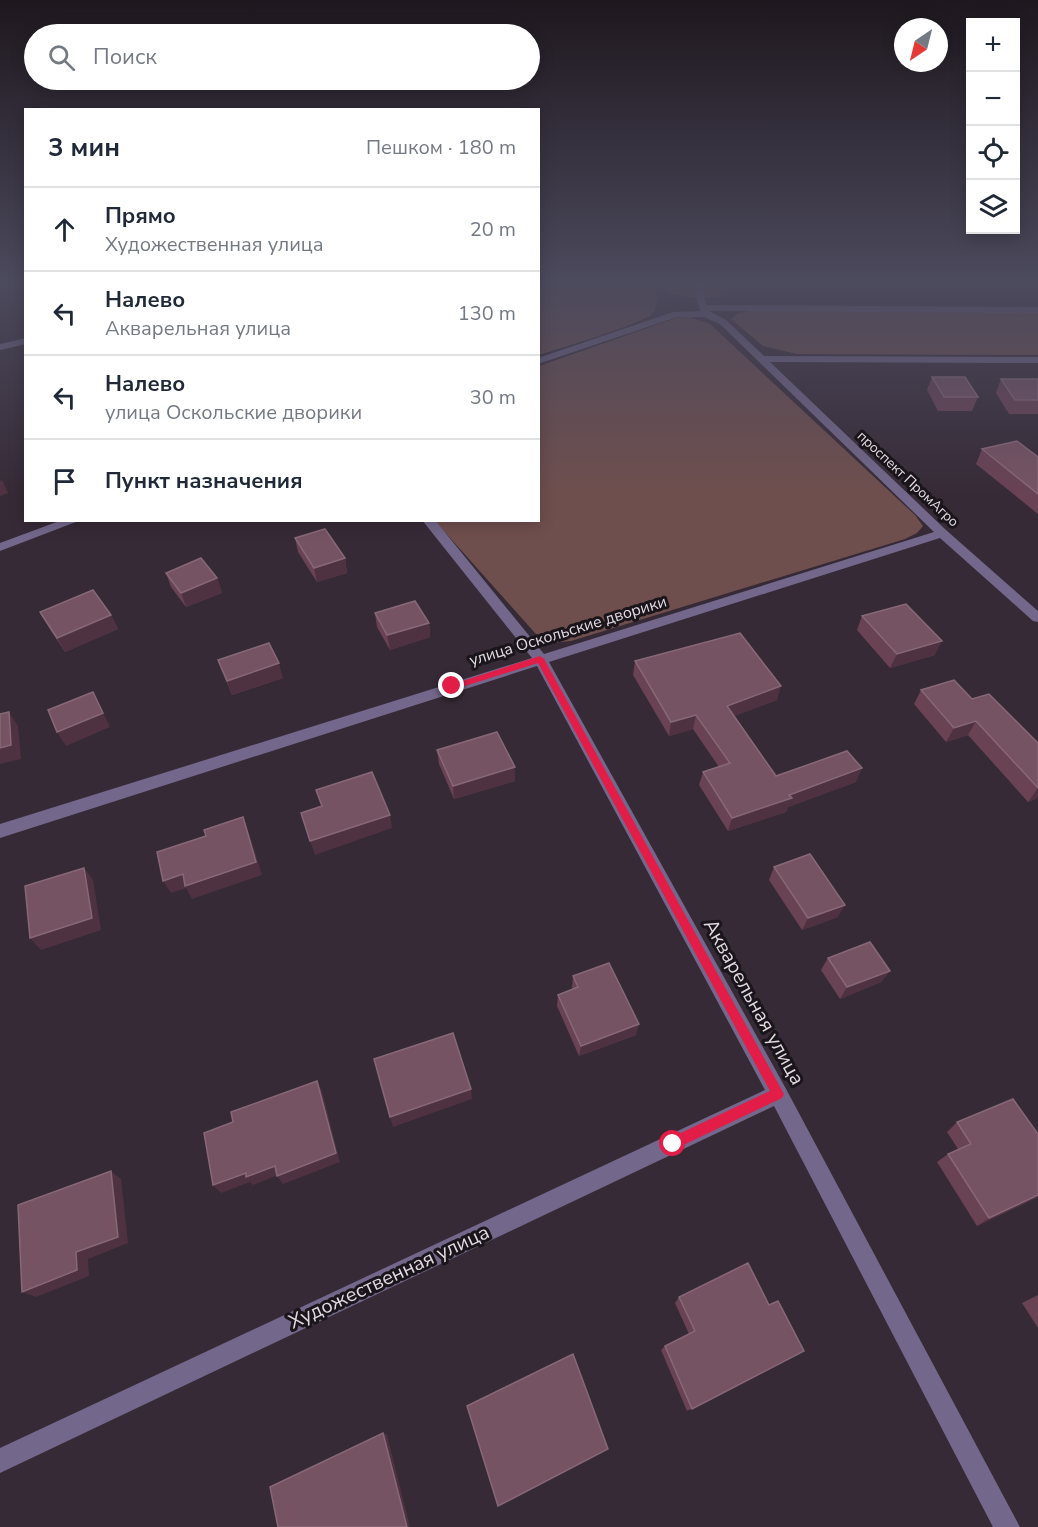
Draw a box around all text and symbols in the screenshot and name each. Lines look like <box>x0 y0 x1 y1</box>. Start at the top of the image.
north arrow <box>894 18 948 72</box>
map controls <box>966 18 1020 234</box>
button: + <box>966 18 1020 72</box>
search box <box>24 24 540 90</box>
icon: search <box>45 41 78 74</box>
text: Поиск <box>93 42 157 72</box>
button: − <box>966 72 1020 126</box>
button: locate <box>966 126 1020 180</box>
text: 3 мин <box>48 130 120 165</box>
text: Пешком · 180 m <box>366 134 516 161</box>
button: layers <box>966 180 1020 234</box>
text: Прямо <box>105 201 176 231</box>
icon: ahead <box>48 213 81 246</box>
text: 20 m <box>470 216 516 243</box>
text: Художественная улица <box>105 231 324 258</box>
text: Налево <box>105 285 185 315</box>
icon: left <box>48 297 81 330</box>
text: 130 m <box>458 300 516 327</box>
text: Акварельная улица <box>105 315 291 342</box>
text: Налево <box>105 369 185 399</box>
icon: left <box>48 381 81 414</box>
text: 30 m <box>470 384 516 411</box>
text: улица Оскольские дворики <box>105 399 362 426</box>
street label: проспект ПромАгро <box>853 427 963 531</box>
icon: arrive <box>48 465 81 498</box>
text: Пункт назначения <box>105 466 303 496</box>
street label: улица Оскольские дворики <box>466 590 670 672</box>
route end <box>438 672 464 698</box>
street label: Акварельная улица <box>697 914 811 1090</box>
route start <box>659 1130 685 1156</box>
street label: Художественная улица <box>284 1219 494 1335</box>

